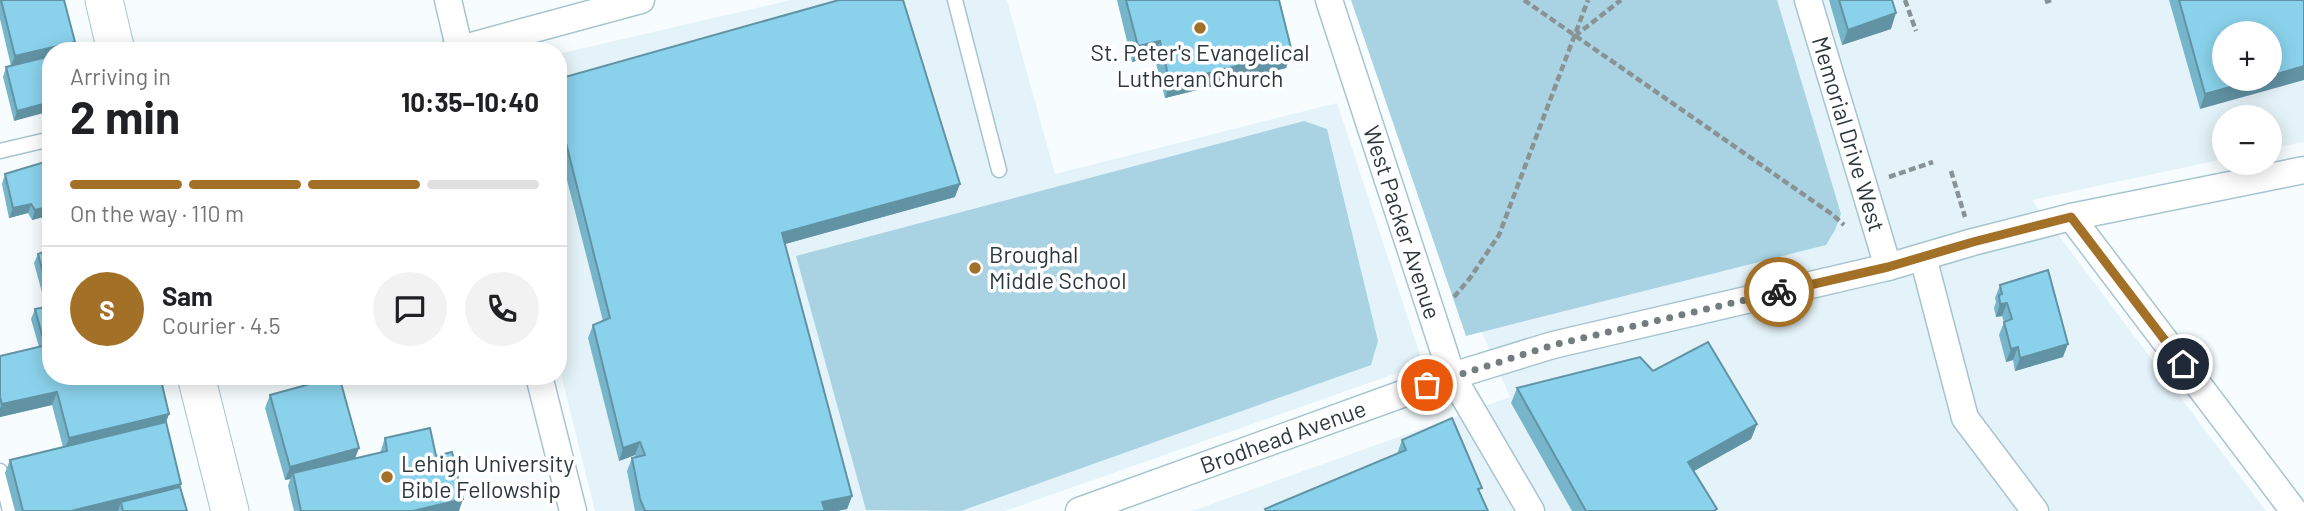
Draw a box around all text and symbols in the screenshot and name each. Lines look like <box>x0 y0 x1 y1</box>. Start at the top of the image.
marker: St. Peter's Evangelical Lutheran Church <box>1192 20 1208 36</box>
map controls <box>2212 21 2282 175</box>
button: + <box>2212 21 2282 91</box>
street label: Memorial Drive West <box>1807 33 1892 235</box>
place label: St. Peter's Evangelical Lutheran Church <box>1090 38 1310 92</box>
text: Arriving in <box>70 62 171 90</box>
text: 10:35–10:40 <box>401 86 539 117</box>
text: 2 min <box>70 88 180 143</box>
button: − <box>2212 105 2282 175</box>
street label: West Packer Avenue <box>1358 122 1447 322</box>
text: On the way · 110 m <box>70 199 244 227</box>
place label: Broughal Middle School <box>989 240 1127 294</box>
courier <box>1744 257 1814 327</box>
marker: Broughal Middle School <box>967 260 983 276</box>
button: chat <box>373 272 447 346</box>
button: phone <box>465 272 539 346</box>
icon: bike <box>1760 273 1798 311</box>
text: Sam <box>162 280 213 311</box>
text: S <box>99 294 115 325</box>
text: Courier · 4.5 <box>162 311 281 339</box>
pin <box>2153 334 2213 394</box>
icon: home <box>2164 345 2202 383</box>
pin <box>1397 355 1457 415</box>
icon: bag <box>1408 366 1446 404</box>
street label: Brodhead Avenue <box>1196 393 1369 479</box>
place label: Lehigh University Bible Fellowship <box>401 449 574 503</box>
marker: Lehigh University Bible Fellowship <box>379 469 395 485</box>

